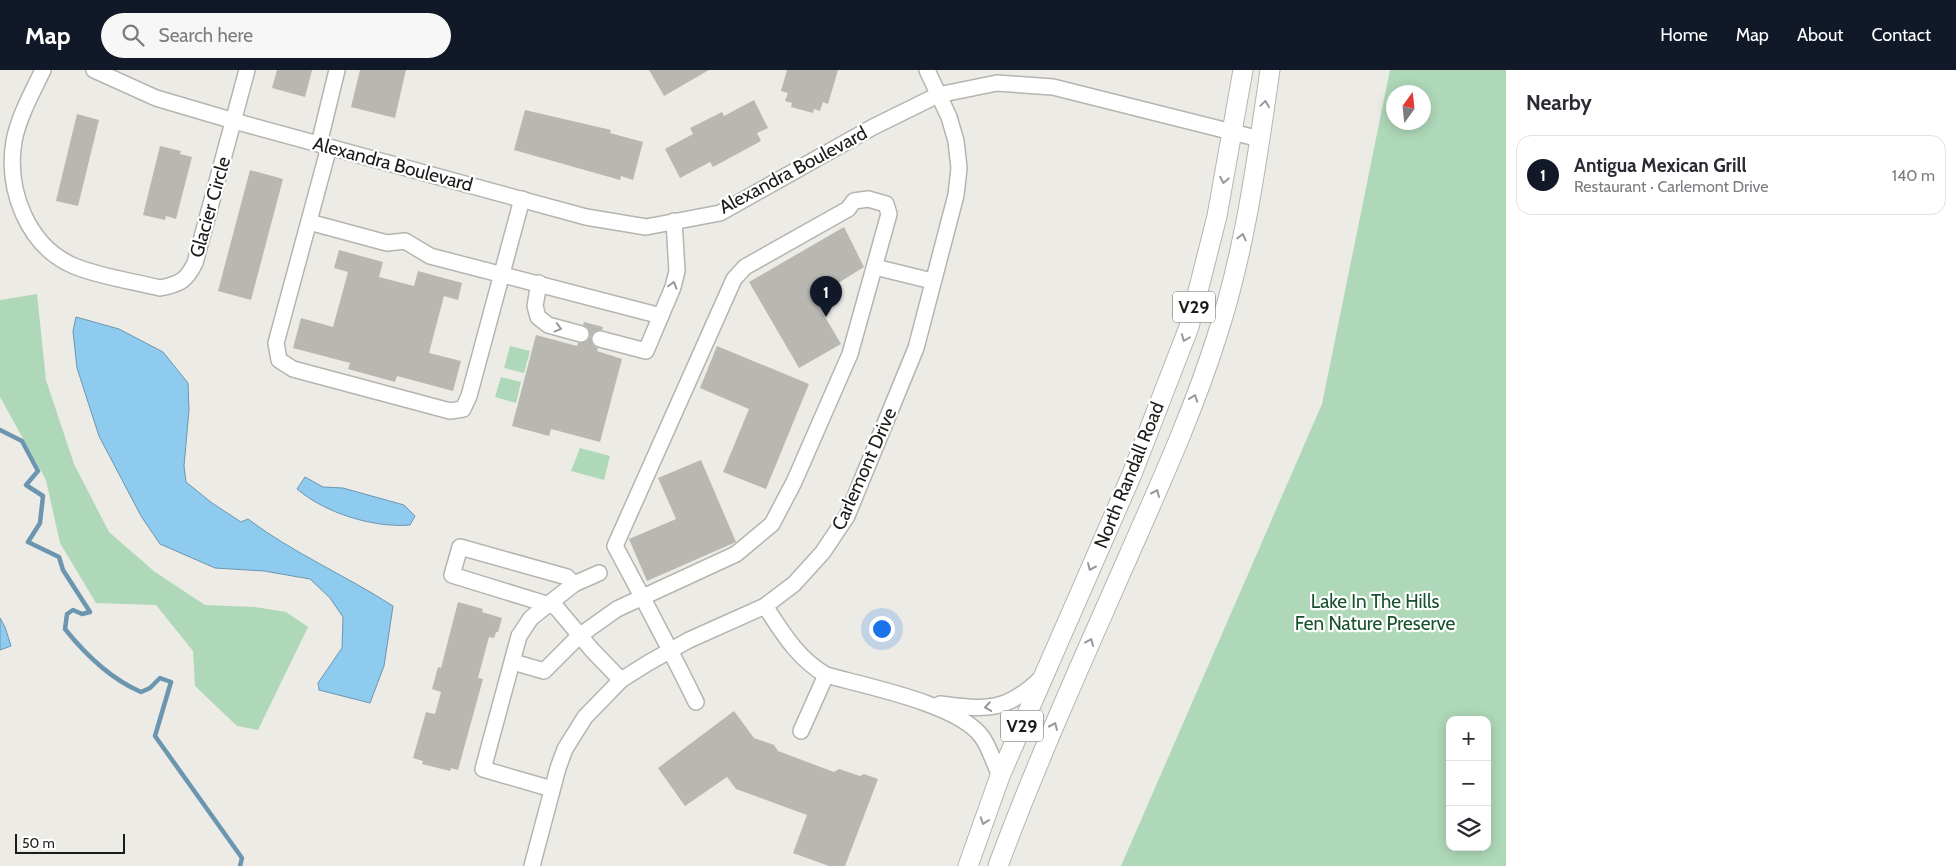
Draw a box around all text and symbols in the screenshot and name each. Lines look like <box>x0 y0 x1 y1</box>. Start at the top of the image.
search box <box>101 13 451 58</box>
text: Map <box>25 21 71 50</box>
icon: search <box>119 21 147 49</box>
text: Search here <box>159 24 253 47</box>
text: Home <box>1660 24 1708 46</box>
text: Map <box>1736 24 1769 46</box>
text: About <box>1797 24 1843 46</box>
text: Contact <box>1871 24 1931 46</box>
north arrow <box>1386 85 1431 130</box>
text: Nearby <box>1526 90 1592 115</box>
one-way arrow <box>1259 100 1270 108</box>
street label: Alexandra Boulevard <box>715 121 871 219</box>
street label: Alexandra Boulevard <box>311 132 475 196</box>
street label: Glacier Circle <box>185 154 235 260</box>
text: Antigua Mexican Grill <box>1574 154 1746 177</box>
text: 1 <box>1540 166 1546 185</box>
text: 140 m <box>1892 166 1935 185</box>
one-way arrow <box>1219 176 1229 185</box>
text: Restaurant · Carlemont Drive <box>1574 177 1768 196</box>
one-way arrow <box>1236 232 1247 241</box>
pin: 1 <box>810 276 842 317</box>
one-way arrow <box>668 281 678 290</box>
road number: V29 <box>1173 292 1215 322</box>
one-way arrow <box>554 322 562 332</box>
one-way arrow <box>1180 333 1191 342</box>
one-way arrow <box>1188 394 1198 403</box>
street label: North Randall Road <box>1089 398 1169 552</box>
street label: Carlemont Drive <box>827 404 901 534</box>
one-way arrow <box>1149 489 1160 498</box>
one-way arrow <box>1087 562 1098 571</box>
park label: Lake In The Hills Fen Nature Preserve <box>1295 590 1456 635</box>
your location <box>869 616 895 642</box>
one-way arrow <box>1084 638 1095 647</box>
one-way arrow <box>983 702 992 712</box>
road number: V29 <box>1001 710 1043 741</box>
map controls <box>1446 716 1491 851</box>
button: + <box>1446 716 1491 761</box>
one-way arrow <box>1048 722 1059 731</box>
button: − <box>1446 761 1491 806</box>
button: layers <box>1446 806 1491 851</box>
one-way arrow <box>980 816 990 825</box>
scale bar <box>15 831 125 854</box>
text: 50 m <box>22 834 55 852</box>

